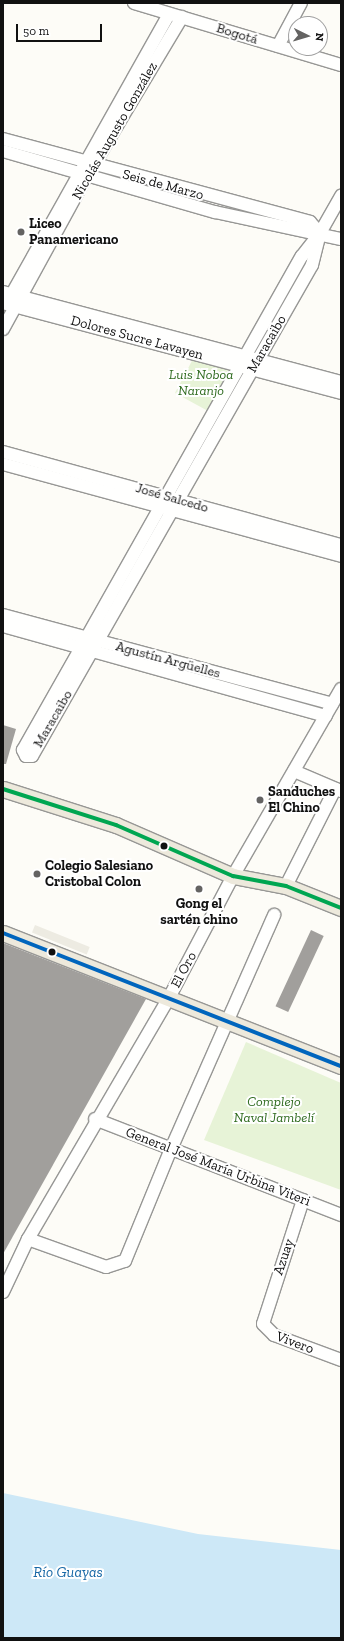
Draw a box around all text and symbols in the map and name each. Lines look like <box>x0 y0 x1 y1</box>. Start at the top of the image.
scale bar <box>18 16 104 42</box>
north arrow <box>288 16 328 56</box>
street label: Bogotá <box>214 20 260 48</box>
text: 50 m <box>23 24 49 38</box>
text: N <box>313 32 326 42</box>
street label: Nicolás Augusto González <box>69 59 161 203</box>
street label: Seis de Marzo <box>121 166 205 204</box>
place label: Liceo Panamericano <box>29 216 118 248</box>
marker: Liceo Panamericano <box>16 227 26 237</box>
street label: Dolores Sucre Lavayen <box>69 312 205 364</box>
street label: Maracaibo <box>244 312 290 376</box>
park label: Luis Noboa Naranjo <box>169 367 233 400</box>
street label: José Salcedo <box>134 480 210 516</box>
street label: Agustín Argüelles <box>114 638 222 682</box>
street label: Maracaibo <box>30 687 76 751</box>
place label: Sanduches El Chino <box>268 784 335 816</box>
marker: Sanduches El Chino <box>255 795 265 805</box>
unlabelled marker <box>159 841 169 851</box>
place label: Colegio Salesiano Cristobal Colon <box>45 858 153 890</box>
marker: Colegio Salesiano Cristobal Colon <box>32 869 42 879</box>
marker: Gong el sartén chino <box>194 884 204 894</box>
place label: Gong el sartén chino <box>160 896 238 928</box>
unlabelled marker <box>47 947 57 957</box>
street label: El Oro <box>168 949 200 991</box>
park label: Complejo Naval Jambelí <box>234 1094 314 1126</box>
street label: General José María Urbina Viteri <box>123 1124 313 1210</box>
street label: Azuay <box>270 1237 298 1277</box>
street label: Vivero <box>274 1328 316 1358</box>
water label: Río Guayas <box>33 1564 103 1582</box>

